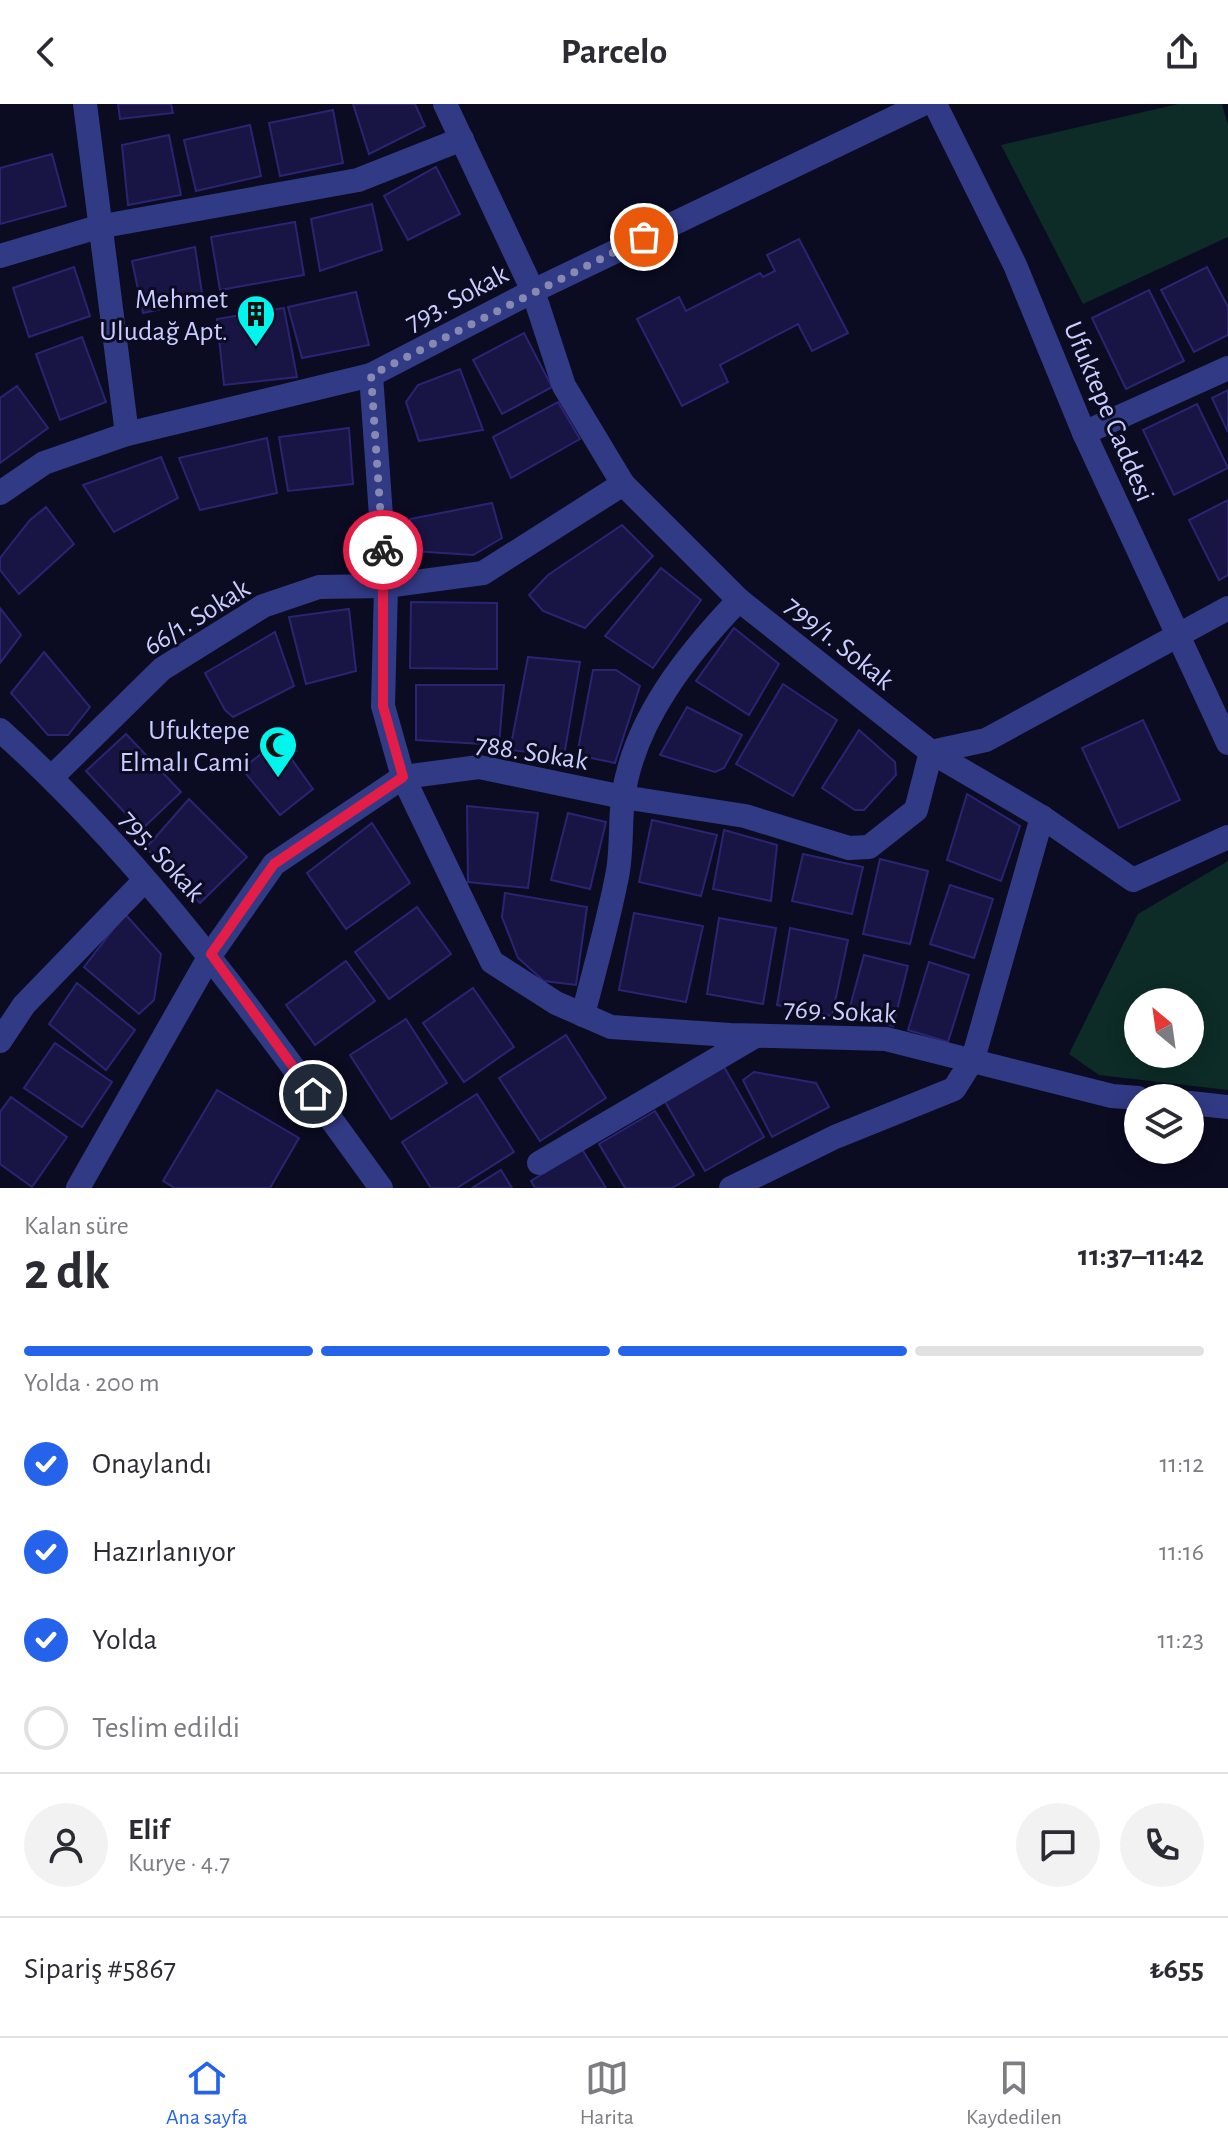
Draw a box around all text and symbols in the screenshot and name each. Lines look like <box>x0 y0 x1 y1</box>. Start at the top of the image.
icon: back <box>24 30 68 74</box>
icon: share <box>1160 30 1204 74</box>
text: Parcelo <box>561 34 667 70</box>
pin <box>610 203 678 271</box>
icon: bag <box>622 215 666 259</box>
street label: 793. Sokak <box>401 260 513 337</box>
place label: Mehmet Uludağ Apt. <box>99 286 228 346</box>
building icon: Mehmet Uludağ Apt. <box>235 293 277 348</box>
street label: Ufuktepe Caddesi <box>1058 318 1159 506</box>
courier <box>343 510 423 590</box>
icon: bike <box>361 528 405 572</box>
street label: 66/1. Sokak <box>139 574 255 661</box>
street label: 799/1. Sokak <box>779 591 899 696</box>
place label: Ufuktepe Elmalı Cami <box>120 717 250 777</box>
mosque icon: Ufuktepe Elmalı Cami <box>257 724 299 779</box>
street label: 788. Sokak <box>473 730 590 776</box>
street label: 795. Sokak <box>114 805 210 907</box>
north arrow <box>1124 988 1204 1068</box>
map controls <box>1124 988 1204 1164</box>
street label: 769. Sokak <box>783 995 897 1029</box>
pin <box>279 1060 347 1128</box>
icon: home <box>291 1072 335 1116</box>
button: layers <box>1124 1084 1204 1164</box>
text: Kalan süre <box>24 1213 129 1239</box>
text: 11:37–11:42 <box>1078 1241 1204 1271</box>
text: 2 dk <box>24 1246 109 1298</box>
text: Yolda · 200 m <box>24 1370 160 1396</box>
icon: check <box>24 1442 68 1486</box>
text: Onaylandı <box>92 1449 212 1479</box>
text: 11:12 <box>1159 1451 1204 1477</box>
icon: check <box>24 1530 68 1574</box>
text: Hazırlanıyor <box>92 1537 235 1567</box>
text: 11:16 <box>1159 1539 1204 1565</box>
icon: check <box>24 1618 68 1662</box>
text: Yolda <box>92 1625 157 1655</box>
text: 11:23 <box>1158 1627 1204 1653</box>
text: Teslim edildi <box>92 1713 240 1743</box>
button: person <box>24 1803 108 1887</box>
button: chat <box>1016 1803 1100 1887</box>
button: phone <box>1120 1803 1204 1887</box>
text: Elif <box>128 1815 169 1845</box>
text: Kurye · 4.7 <box>128 1850 230 1876</box>
text: Sipariş #5867 <box>24 1954 176 1984</box>
text: ₺655 <box>1149 1954 1204 1984</box>
tab: Ana sayfa <box>166 2056 248 2130</box>
tab: Harita <box>580 2056 634 2130</box>
tab: Kaydedilen <box>966 2056 1062 2130</box>

